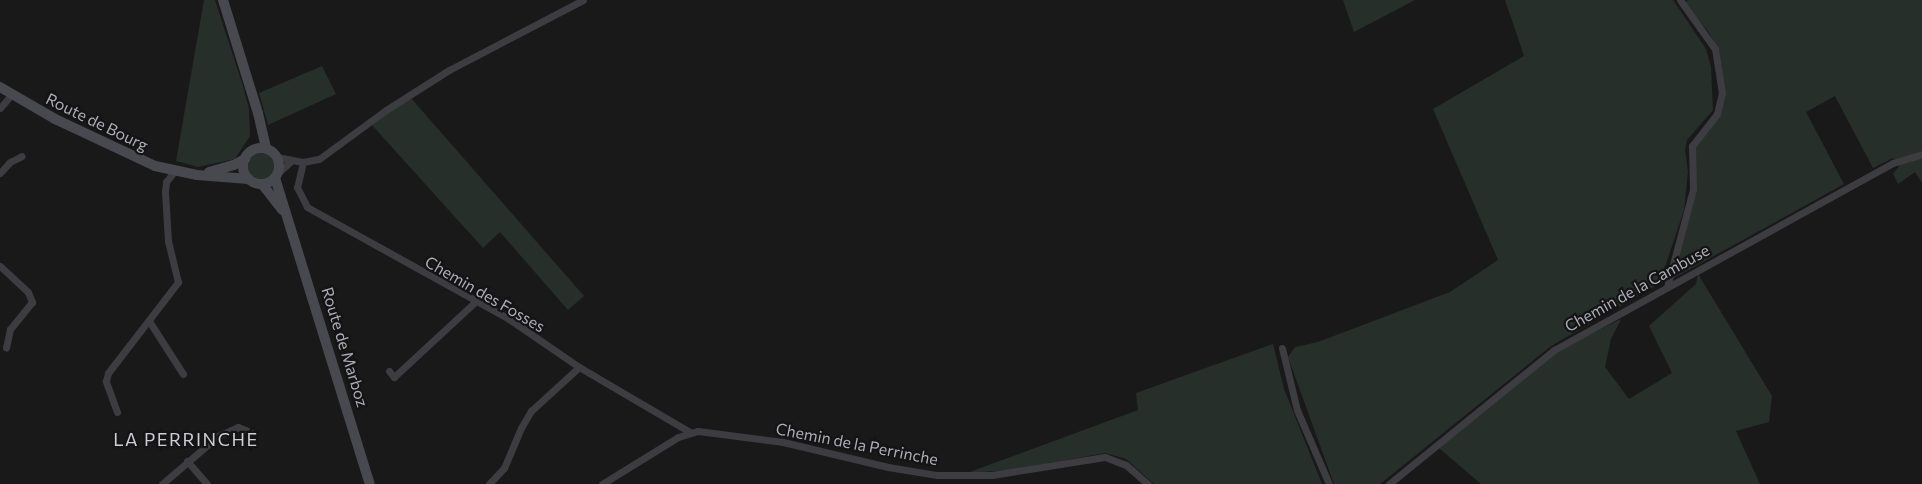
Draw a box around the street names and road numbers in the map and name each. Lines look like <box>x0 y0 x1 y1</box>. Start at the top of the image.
street label: Route de Bourg <box>43 89 151 155</box>
street label: Chemin de la Cambuse <box>1561 240 1713 336</box>
street label: Chemin des Fosses <box>422 252 548 336</box>
street label: Route de Marboz <box>318 285 372 409</box>
street label: Chemin de la Perrinche <box>774 419 940 469</box>

